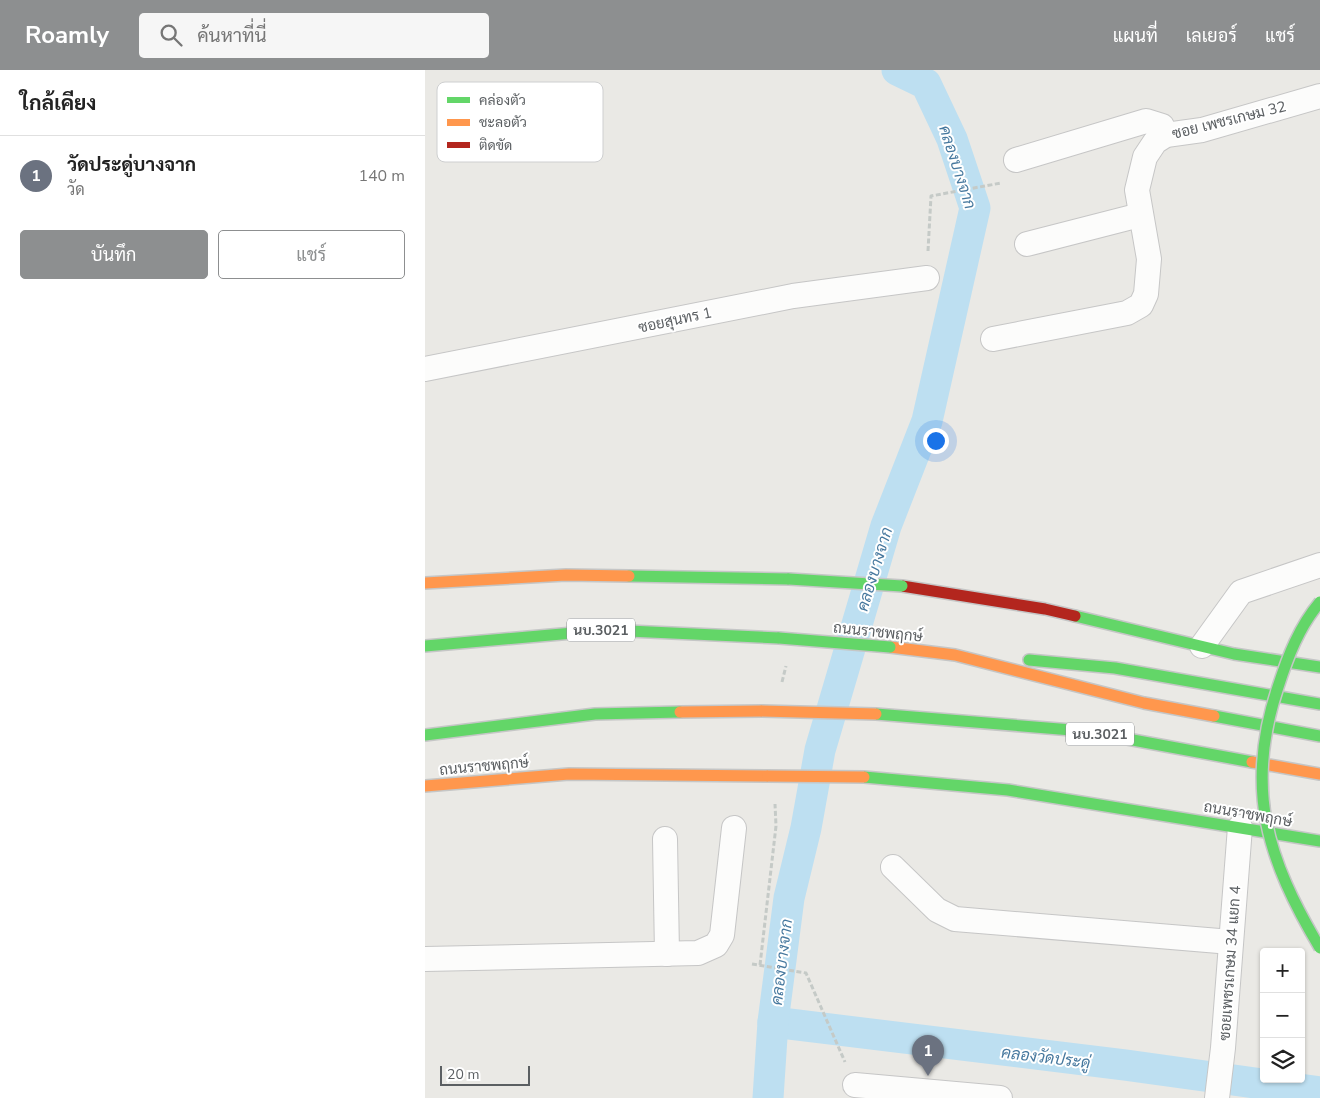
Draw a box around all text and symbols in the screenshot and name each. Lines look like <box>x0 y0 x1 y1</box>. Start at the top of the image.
search box <box>139 13 489 58</box>
text: Roamly <box>25 19 109 51</box>
icon: search <box>157 21 185 49</box>
text: ค้นหาที่นี่ <box>197 23 267 49</box>
text: แผนที่ <box>1113 24 1158 48</box>
text: เลเยอร์ <box>1186 24 1237 48</box>
text: แชร์ <box>1265 24 1295 48</box>
legend <box>437 82 603 162</box>
text: ใกล้เคียง <box>20 89 96 117</box>
text: คล่องตัว <box>479 91 526 110</box>
street label: ซอย เพชรเกษม 32 <box>1170 96 1288 144</box>
text: ชะลอตัว <box>479 113 527 132</box>
water label: คลองบางจาก <box>933 123 981 212</box>
text: ติดขัด <box>479 136 512 155</box>
text: วัดประดู่บางจาก <box>67 152 196 178</box>
text: 1 <box>31 165 41 187</box>
text: 140 m <box>358 165 405 187</box>
text: วัด <box>67 179 85 201</box>
button: บันทึก <box>20 230 208 279</box>
button: แชร์ <box>218 230 405 279</box>
street label: ซอยสุนทร 1 <box>636 302 714 339</box>
your location <box>923 428 949 454</box>
water label: คลองบางจาก <box>852 525 898 614</box>
street label: ถนนราชพฤกษ์ <box>832 617 925 647</box>
road number: นบ.3021 <box>567 618 635 642</box>
road number: นบ.3021 <box>1066 722 1134 746</box>
street label: ถนนราชพฤกษ์ <box>438 752 530 780</box>
street label: ถนนราชพฤกษ์ <box>1202 796 1295 832</box>
street label: ซอยเพชรเกษม 34 แยก 4 <box>1215 885 1245 1041</box>
water label: คลองบางจาก <box>766 918 798 1007</box>
map controls <box>1260 948 1305 1083</box>
button: + <box>1260 948 1305 993</box>
button: − <box>1260 993 1305 1038</box>
pin: 1 <box>912 1035 944 1076</box>
button: layers <box>1260 1038 1305 1083</box>
water label: คลองวัดประดู่ <box>1000 1042 1092 1074</box>
scale bar <box>440 1063 530 1086</box>
text: 20 m <box>447 1065 479 1084</box>

